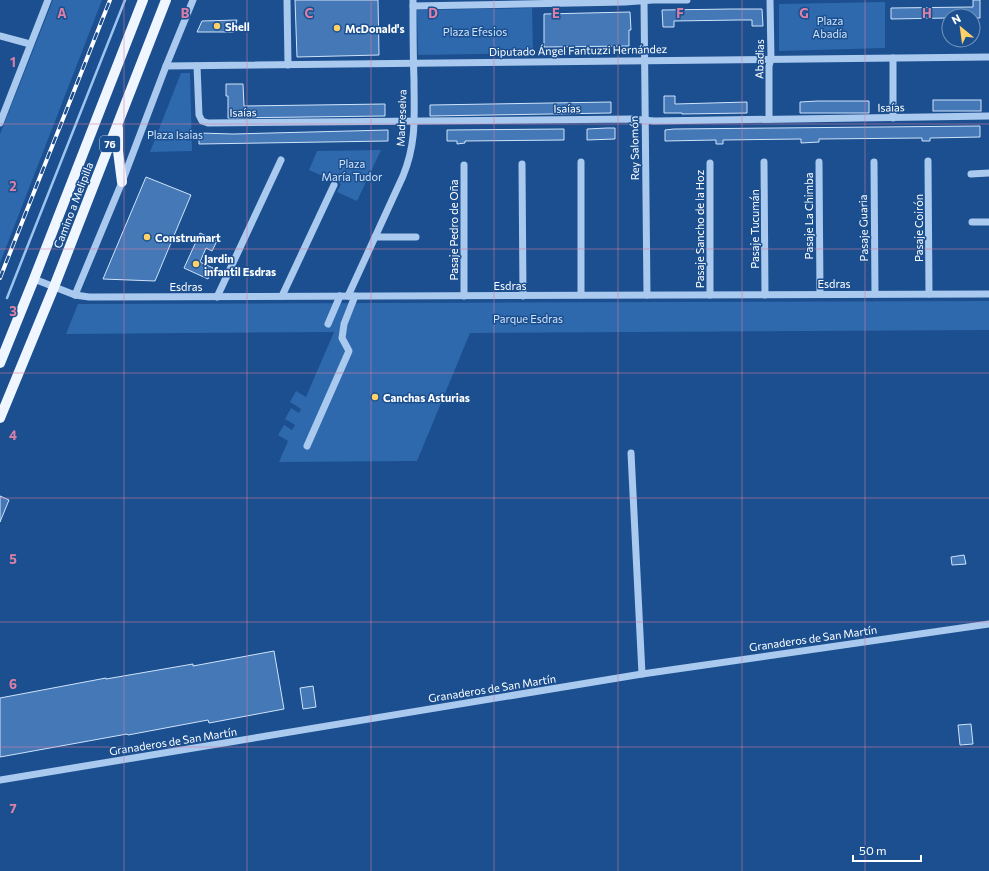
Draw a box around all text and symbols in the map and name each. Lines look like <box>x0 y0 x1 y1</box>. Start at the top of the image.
text: A <box>57 5 67 21</box>
text: B <box>181 5 190 21</box>
text: C <box>305 5 314 21</box>
text: D <box>428 5 438 21</box>
text: E <box>552 5 560 21</box>
text: F <box>676 5 684 21</box>
text: G <box>799 5 809 21</box>
text: H <box>922 5 932 21</box>
north arrow <box>941 8 981 48</box>
text: N <box>949 11 963 27</box>
park label: Plaza Abadía <box>813 14 847 40</box>
place label: Shell <box>225 20 250 33</box>
marker: Shell <box>212 21 222 31</box>
place label: McDonald's <box>345 22 405 35</box>
marker: McDonald's <box>332 23 342 33</box>
park label: Plaza Efesios <box>443 25 507 38</box>
street label: Abadias <box>752 39 766 79</box>
street label: Diputado Ángel Fantuzzi Hernández <box>489 41 668 58</box>
text: 1 <box>10 54 16 70</box>
street label: Madreselva <box>394 89 408 147</box>
street label: Isaías <box>877 100 905 114</box>
street label: Isaías <box>553 101 581 115</box>
street label: Isaías <box>229 105 257 119</box>
street label: Rey Salomón <box>627 116 641 180</box>
park label: Plaza Isaias <box>147 128 203 141</box>
road number: 76 <box>100 136 120 152</box>
park label: Plaza María Tudor <box>322 157 383 183</box>
street label: Camino a Melipilla <box>51 160 95 250</box>
street label: Pasaje Sancho de la Hoz <box>693 169 706 288</box>
street label: Pasaje La Chimba <box>802 173 815 259</box>
text: 2 <box>9 178 17 194</box>
street label: Pasaje Pedro de Oña <box>447 179 460 281</box>
street label: Pasaje Tucumán <box>748 189 761 269</box>
street label: Pasaje Guaria <box>856 194 870 262</box>
street label: Pasaje Coirón <box>912 194 925 262</box>
place label: Construmart <box>155 231 221 244</box>
marker: Construmart <box>142 232 152 242</box>
place label: Jardin infantil Esdras <box>204 252 276 278</box>
marker: Jardin infantil Esdras <box>191 259 201 269</box>
street label: Esdras <box>818 277 850 290</box>
street label: Esdras <box>494 279 526 292</box>
street label: Esdras <box>170 280 202 293</box>
text: 3 <box>9 303 17 319</box>
park label: Parque Esdras <box>493 312 563 325</box>
place label: Canchas Asturias <box>383 391 470 404</box>
marker: Canchas Asturias <box>370 392 380 402</box>
text: 4 <box>9 427 17 443</box>
text: 5 <box>9 551 17 567</box>
street label: Granaderos de San Martín <box>748 623 878 653</box>
street label: Granaderos de San Martín <box>427 671 557 705</box>
text: 6 <box>9 676 17 692</box>
street label: Granaderos de San Martín <box>108 724 238 758</box>
text: 7 <box>9 800 17 816</box>
scale bar <box>853 837 921 863</box>
text: 50 m <box>859 843 887 857</box>

